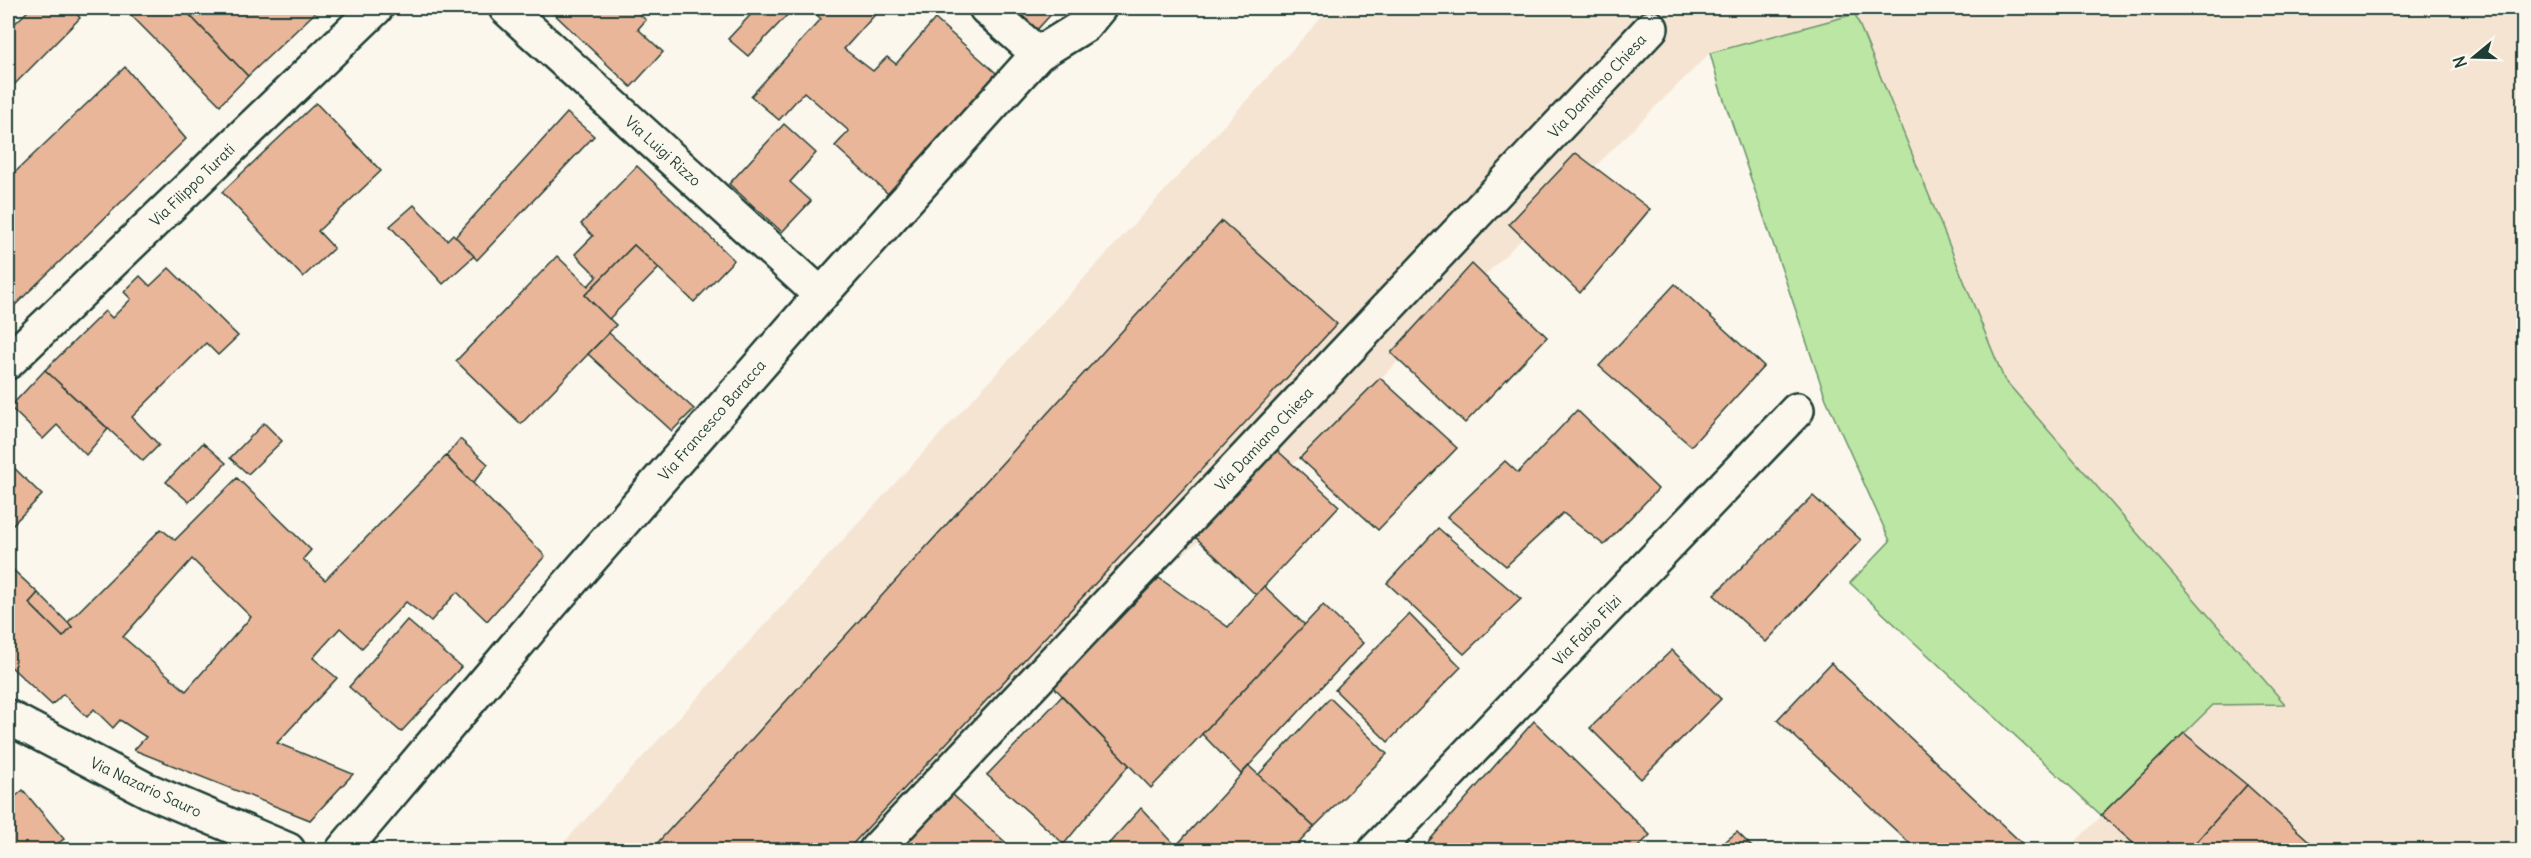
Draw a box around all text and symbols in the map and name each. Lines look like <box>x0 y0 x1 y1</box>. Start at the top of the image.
north arrow <box>2444 27 2504 87</box>
street label: Via Damiano Chiesa <box>1544 30 1650 142</box>
text: N <box>2449 53 2471 70</box>
street label: Via Luigi Rizzo <box>621 112 705 190</box>
street label: Via Filippo Turati <box>145 140 239 230</box>
street label: Via Francesco Baracca <box>654 355 770 484</box>
street label: Via Damiano Chiesa <box>1211 383 1317 495</box>
street label: Via Fabio Filzi <box>1549 591 1625 669</box>
street label: Via Nazario Sauro <box>87 753 205 821</box>

